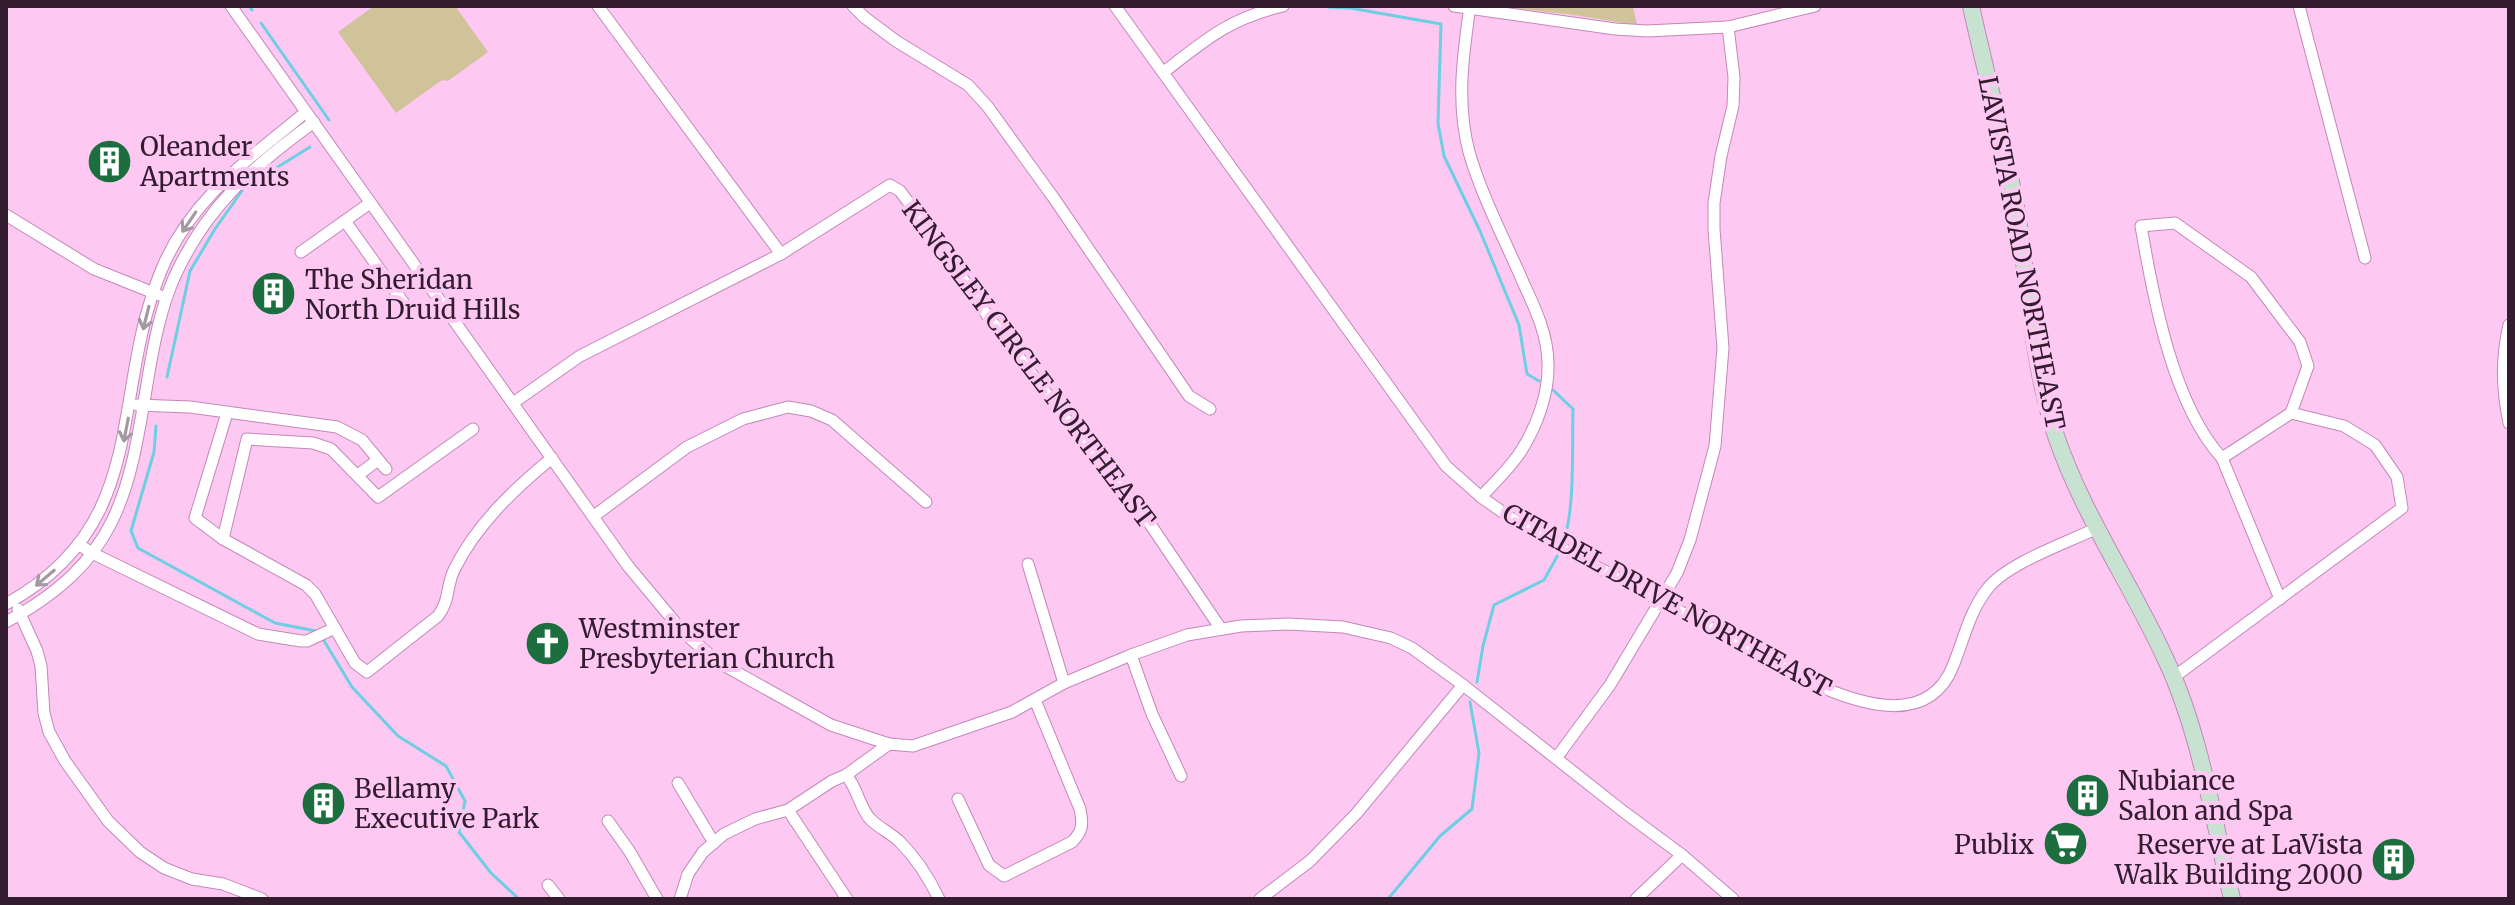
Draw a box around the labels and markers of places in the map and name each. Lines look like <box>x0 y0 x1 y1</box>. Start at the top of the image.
place label: Oleander Apartments <box>139 130 290 193</box>
building icon: Oleander Apartments <box>85 137 133 185</box>
place label: The Sheridan North Druid Hills <box>305 263 521 326</box>
building icon: The Sheridan North Druid Hills <box>250 270 298 318</box>
place label: Westminster Presbyterian Church <box>578 612 835 675</box>
church icon: Westminster Presbyterian Church <box>524 619 572 667</box>
place label: Nubiance Salon and Spa <box>2118 764 2293 827</box>
building icon: Nubiance Salon and Spa <box>2063 771 2111 819</box>
place label: Bellamy Executive Park <box>354 772 540 835</box>
building icon: Bellamy Executive Park <box>299 779 347 827</box>
supermarket icon: Publix <box>2041 820 2089 868</box>
place label: Publix <box>1954 828 2035 861</box>
place label: Reserve at LaVista Walk Building 2000 <box>2114 828 2363 891</box>
building icon: Reserve at LaVista Walk Building 2000 <box>2370 835 2418 883</box>

